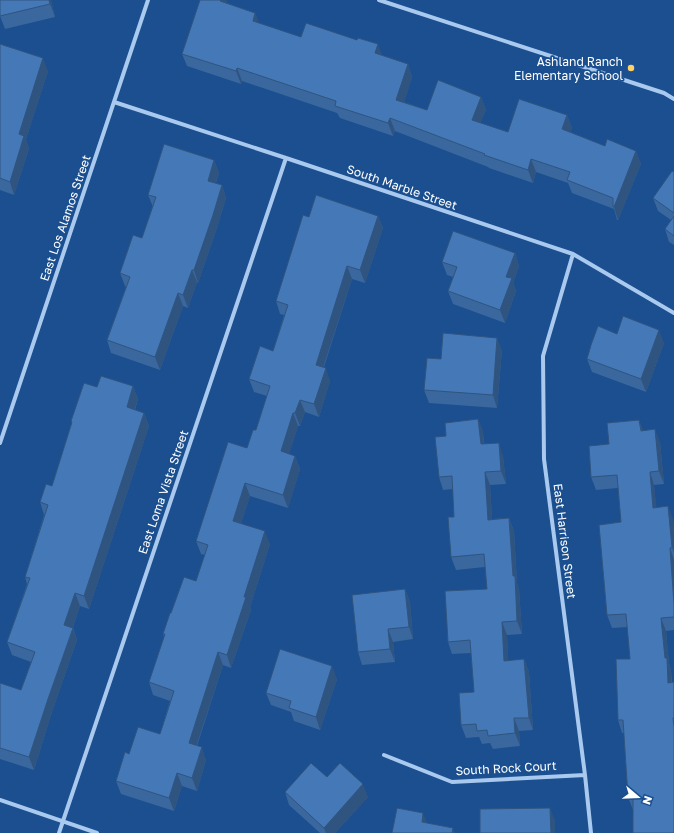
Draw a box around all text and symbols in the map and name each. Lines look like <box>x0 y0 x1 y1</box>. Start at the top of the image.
place label: Ashland Ranch Elementary School <box>514 54 623 83</box>
marker: Ashland Ranch Elementary School <box>626 63 636 73</box>
street label: East Los Alamos Street <box>36 153 94 283</box>
street label: South Marble Street <box>345 161 459 213</box>
street label: East Loma Vista Street <box>135 428 191 556</box>
street label: East Harrison Street <box>550 482 580 600</box>
street label: South Rock Court <box>455 758 557 778</box>
north arrow <box>618 777 658 817</box>
text: N <box>640 794 655 806</box>

